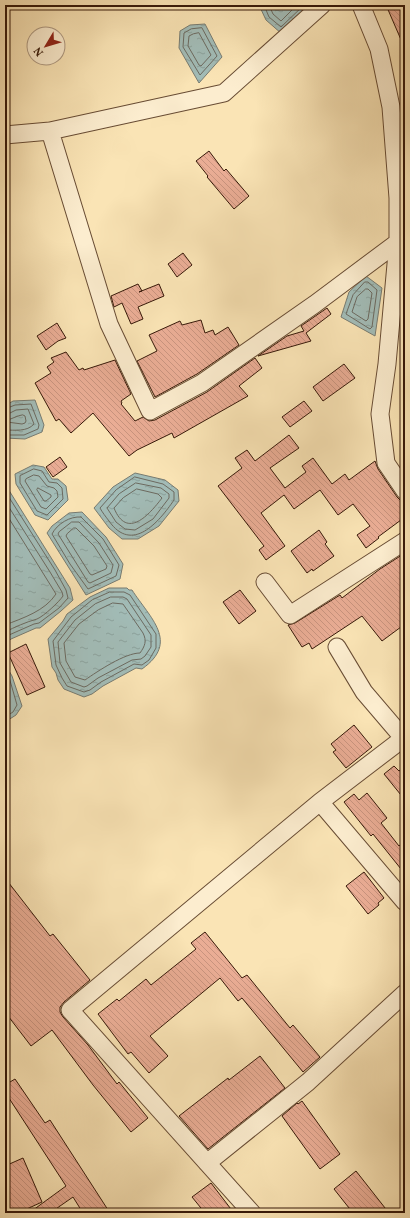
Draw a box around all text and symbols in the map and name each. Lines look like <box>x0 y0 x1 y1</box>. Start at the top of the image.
north arrow <box>26 26 66 66</box>
text: N <box>31 43 48 59</box>

